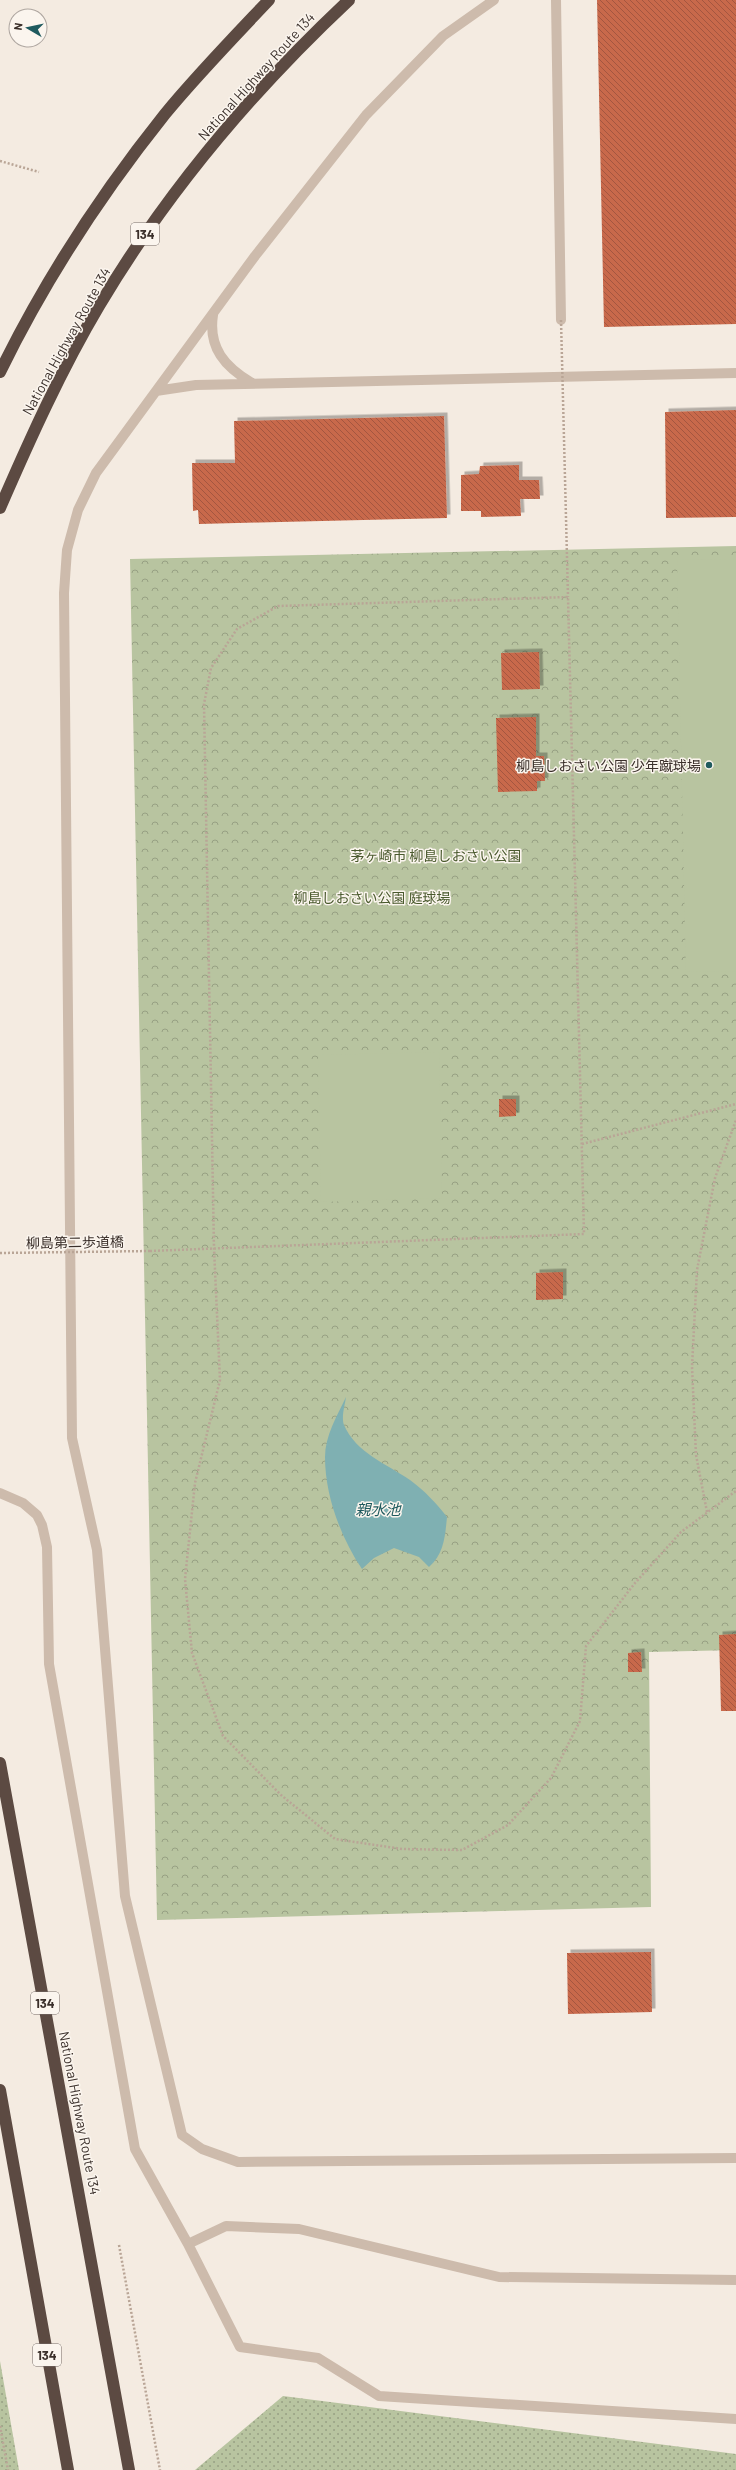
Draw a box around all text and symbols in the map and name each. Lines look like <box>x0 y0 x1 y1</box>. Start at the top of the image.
north arrow <box>8 8 48 48</box>
street label: National Highway Route 134 <box>194 9 318 143</box>
text: N <box>11 22 25 31</box>
road number: 134 <box>131 223 159 245</box>
street label: National Highway Route 134 <box>18 264 114 418</box>
place label: 柳島しおさい公園 少年蹴球場 <box>516 757 701 774</box>
marker: 柳島しおさい公園 少年蹴球場 <box>704 760 714 770</box>
park label: 茅ヶ崎市 柳島しおさい公園 <box>351 847 521 864</box>
park label: 柳島しおさい公園 庭球場 <box>294 889 450 906</box>
street label: 柳島第二歩道橋 <box>26 1233 124 1251</box>
water label: 親水池 <box>355 1500 402 1518</box>
road number: 134 <box>31 1992 59 2014</box>
street label: National Highway Route 134 <box>56 2030 104 2196</box>
road number: 134 <box>33 2344 61 2366</box>

